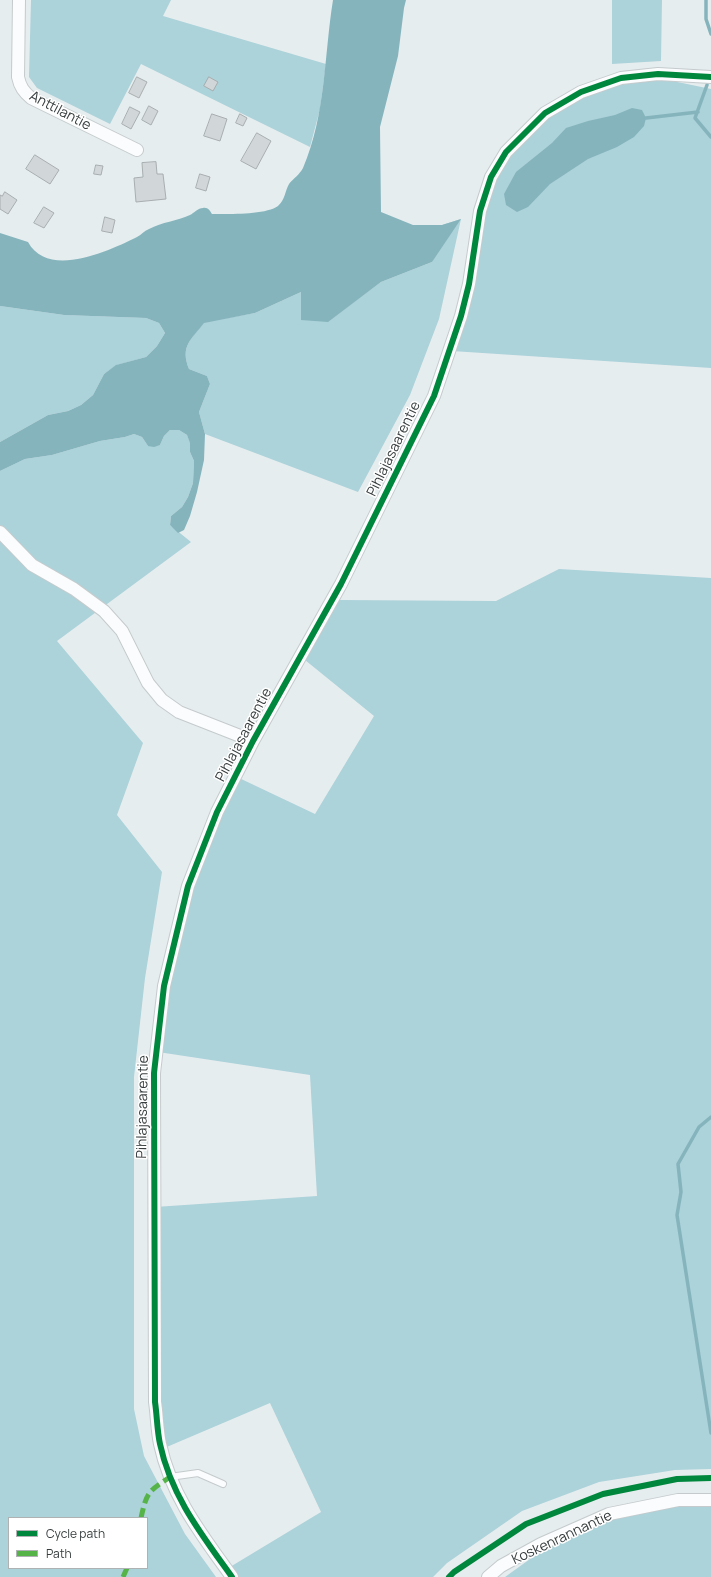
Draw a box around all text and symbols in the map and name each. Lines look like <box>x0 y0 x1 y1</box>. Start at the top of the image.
street label: Anttilantie <box>26 88 94 134</box>
street label: Pihlajasaarentie <box>364 399 424 499</box>
street label: Pihlajasaarentie <box>212 685 276 785</box>
street label: Pihlajasaarentie <box>134 1055 152 1159</box>
street label: Koskenrannantie <box>509 1507 615 1569</box>
legend <box>8 1517 148 1569</box>
text: Cycle path <box>46 1525 105 1542</box>
text: Path <box>46 1545 72 1562</box>

